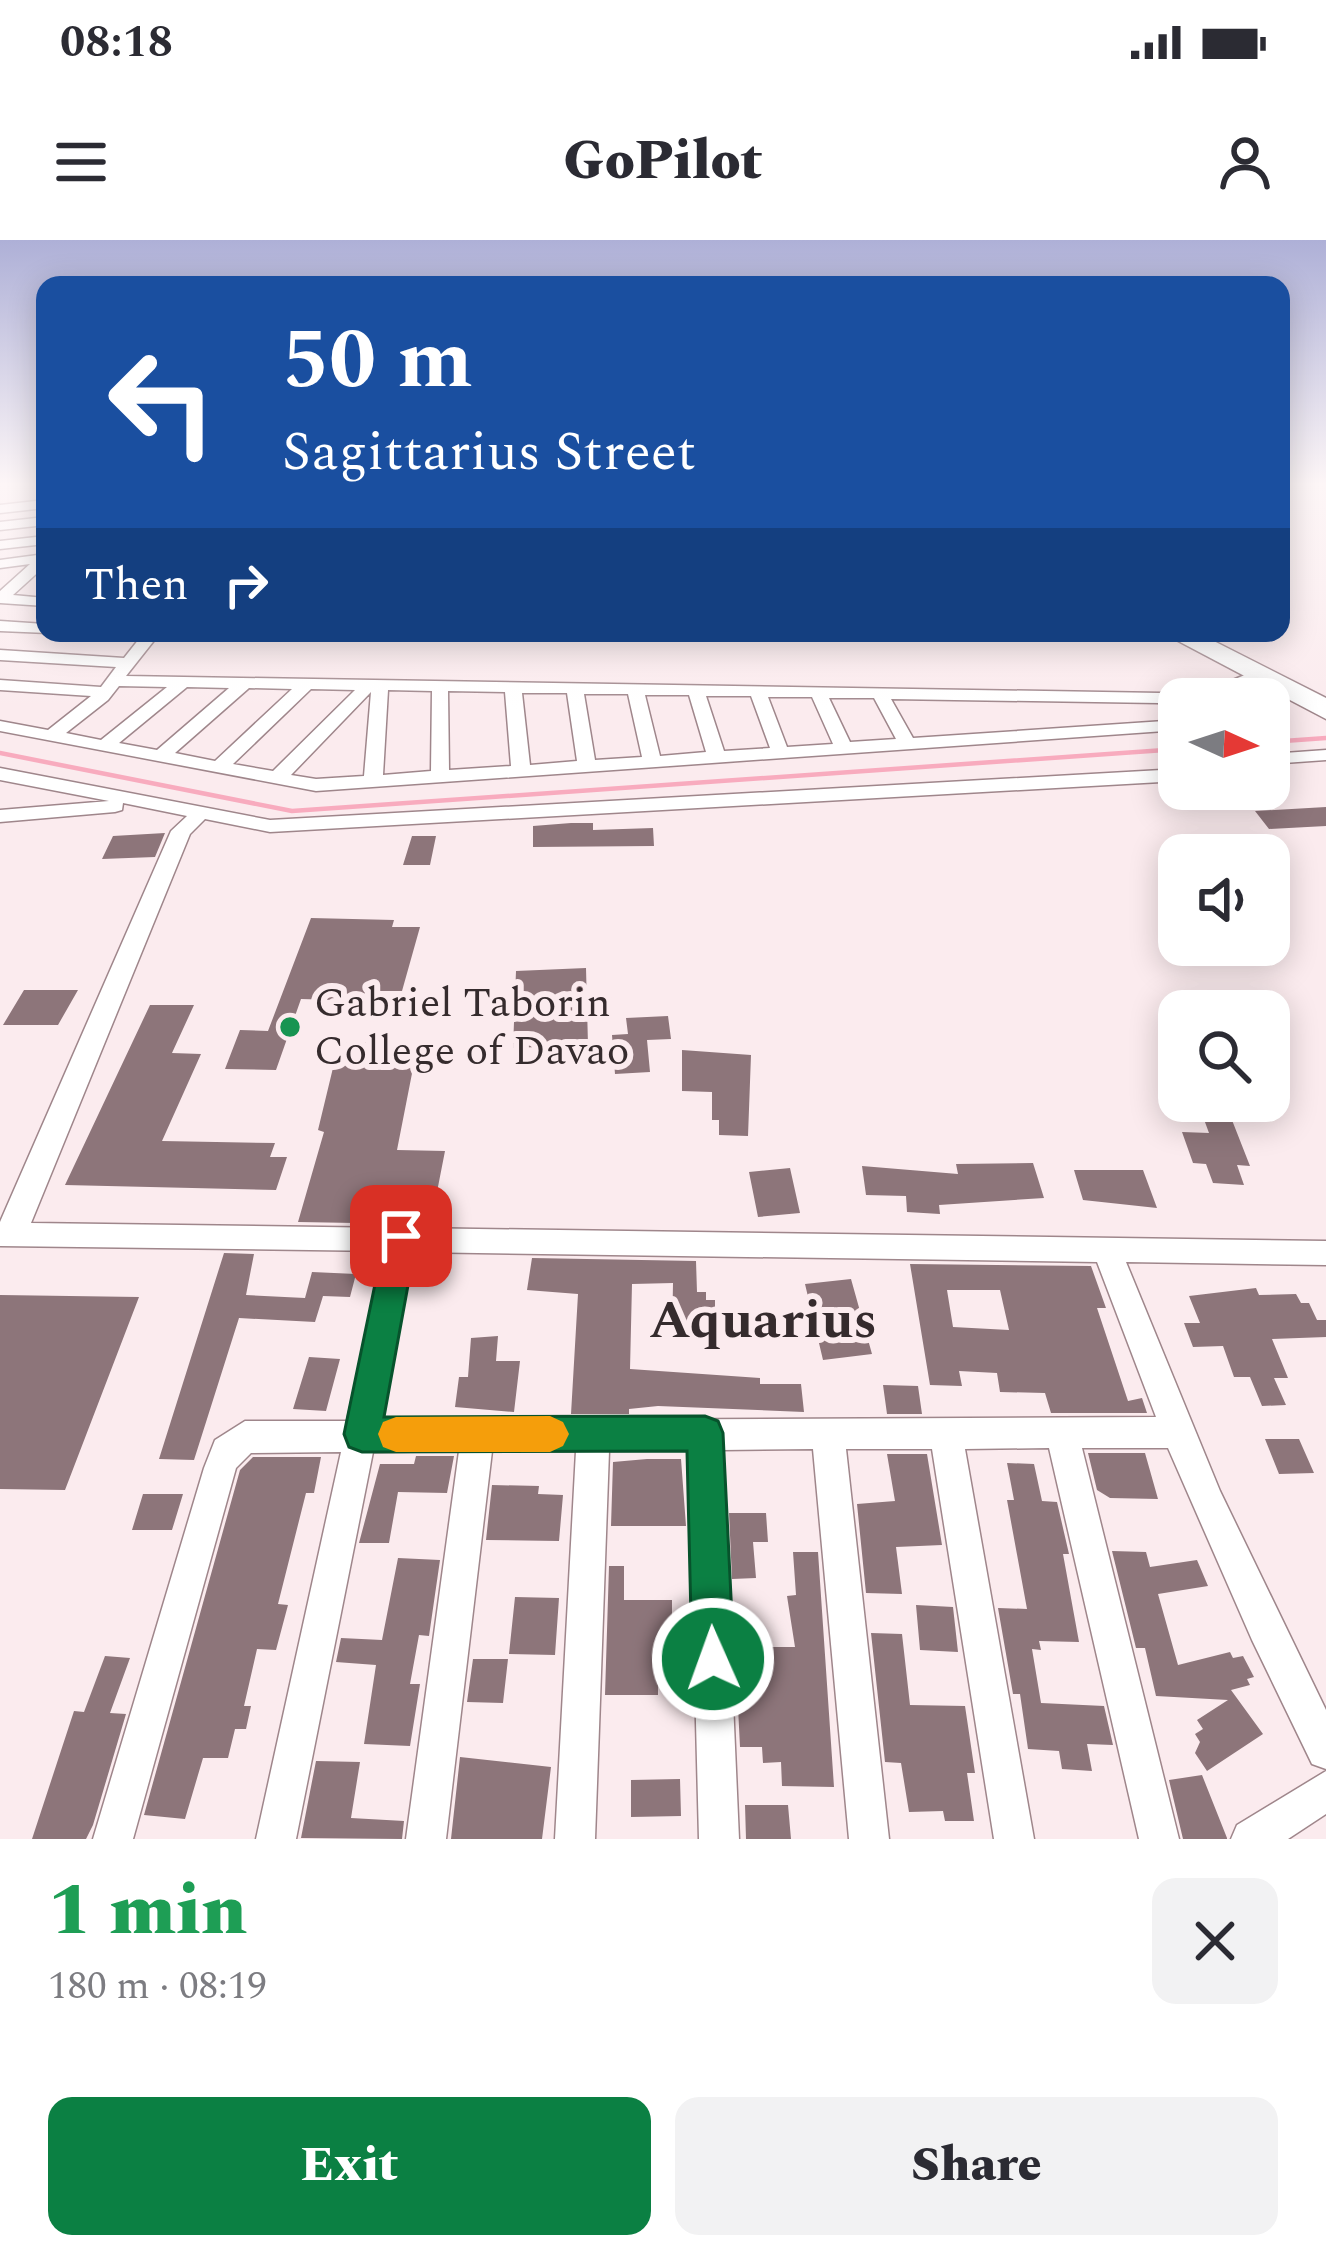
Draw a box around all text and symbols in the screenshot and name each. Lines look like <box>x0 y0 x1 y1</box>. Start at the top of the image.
text: 08:18 <box>60 8 173 77</box>
text: GoPilot <box>564 121 763 203</box>
icon: menu <box>48 129 114 195</box>
icon: person <box>1212 129 1278 195</box>
text: 50 m <box>282 297 473 425</box>
icon: left <box>84 324 240 480</box>
text: Sagittarius Street <box>282 412 696 494</box>
text: Then <box>84 551 189 620</box>
icon: right <box>213 552 279 618</box>
north arrow <box>1158 678 1290 810</box>
map controls <box>1158 678 1290 1122</box>
button: sound <box>1158 834 1290 966</box>
place label: Gabriel Taborin College of Davao <box>314 972 630 1083</box>
button: search <box>1158 990 1290 1122</box>
marker: Gabriel Taborin College of Davao <box>277 1014 303 1040</box>
pin <box>350 1185 452 1287</box>
icon: arrive <box>368 1203 434 1269</box>
district label: Aquarius <box>649 1280 877 1362</box>
position arrow <box>650 1596 776 1722</box>
text: 1 min <box>48 1857 247 1966</box>
button: close <box>1152 1878 1278 2004</box>
text: 180 m · 08:19 <box>48 1957 267 2016</box>
button: Exit <box>48 2097 651 2235</box>
button: Share <box>675 2097 1278 2235</box>

